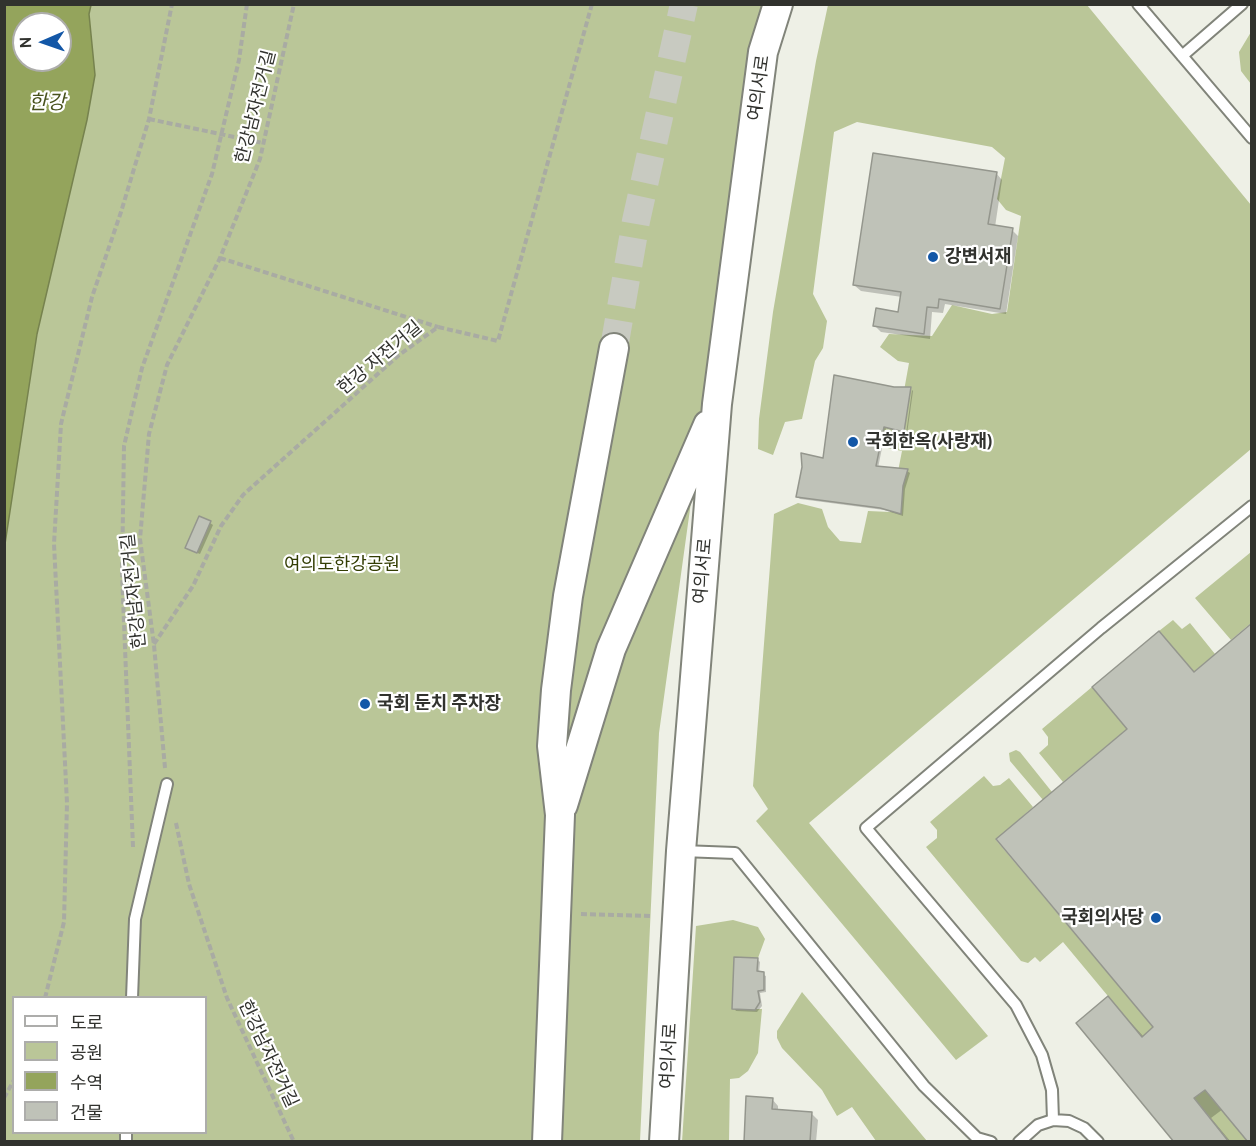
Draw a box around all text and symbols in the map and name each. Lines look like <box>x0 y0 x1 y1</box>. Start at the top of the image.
north arrow <box>12 12 72 72</box>
text: N <box>16 37 35 49</box>
street label: 한강남자전거길 <box>231 48 281 166</box>
street label: 여의서로 <box>744 54 774 122</box>
water label: 한강 <box>29 91 65 115</box>
place label: 강변서재 <box>945 246 1011 268</box>
marker: 강변서재 <box>926 250 940 264</box>
street label: 한강 자전거길 <box>333 316 427 400</box>
place label: 국회한옥(사랑재) <box>865 431 993 453</box>
marker: 국회한옥(사랑재) <box>846 435 860 449</box>
street label: 한강남자전거길 <box>117 532 151 650</box>
street label: 여의서로 <box>689 537 717 605</box>
park label: 여의도한강공원 <box>284 554 400 576</box>
place label: 국회 둔치 주차장 <box>377 693 501 715</box>
marker: 국회 둔치 주차장 <box>358 697 372 711</box>
place label: 국회의사당 <box>1061 907 1144 929</box>
marker: 국회의사당 <box>1149 911 1163 925</box>
legend <box>12 996 207 1134</box>
street label: 한강남자전거길 <box>234 997 302 1111</box>
text: 도로 <box>70 1012 103 1034</box>
street label: 여의서로 <box>656 1022 682 1090</box>
text: 공원 <box>70 1042 103 1064</box>
text: 수역 <box>70 1072 103 1094</box>
text: 건물 <box>70 1102 103 1124</box>

